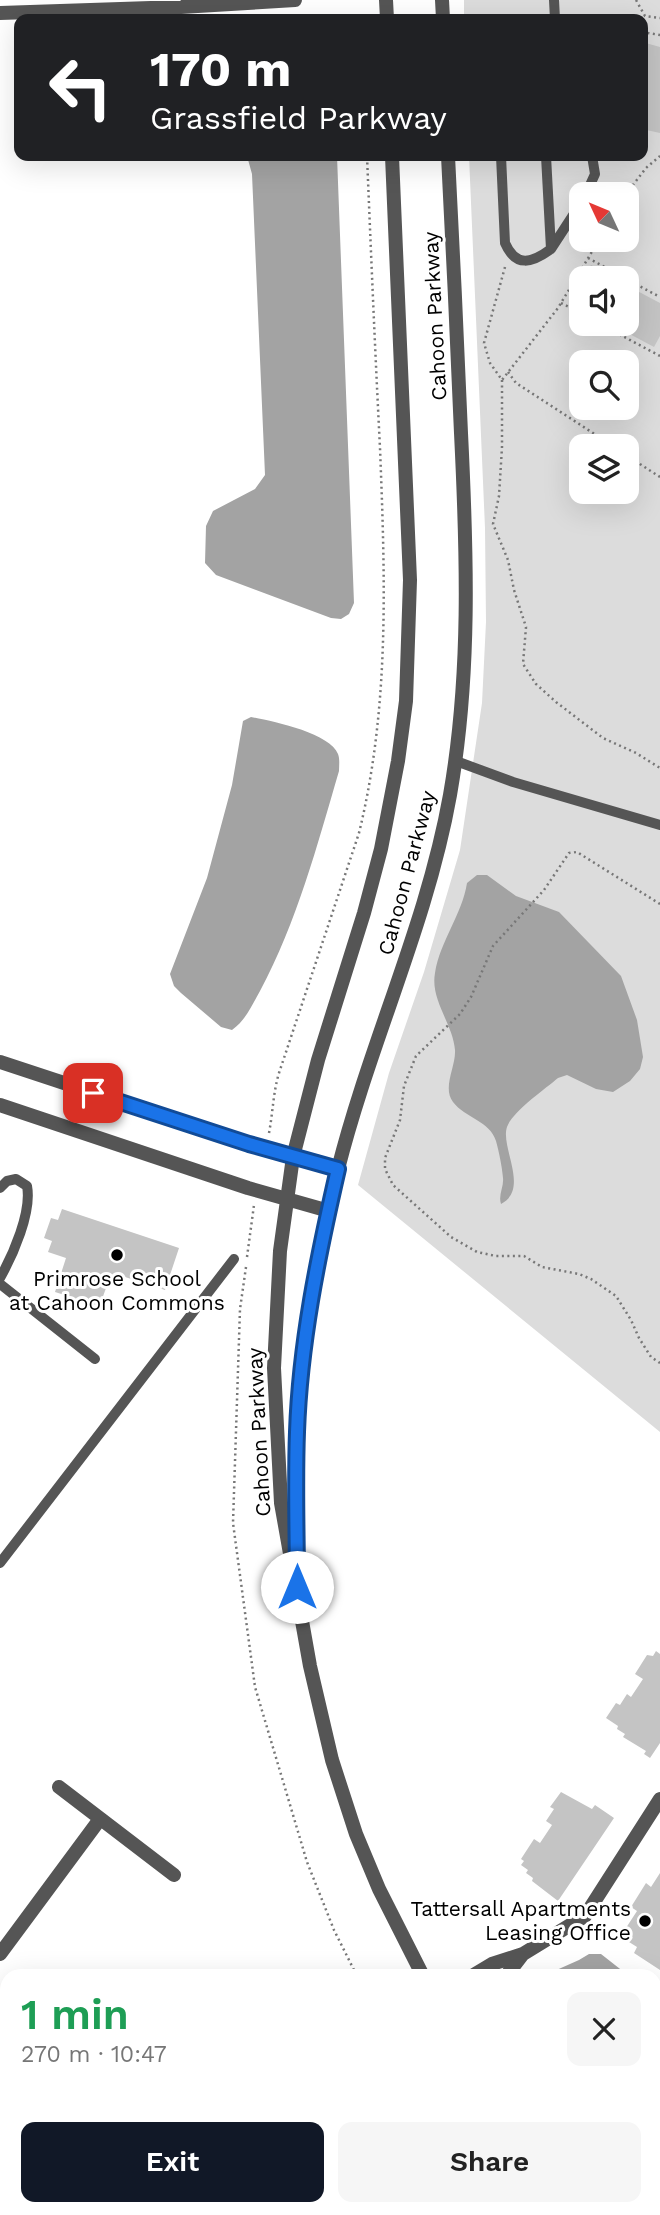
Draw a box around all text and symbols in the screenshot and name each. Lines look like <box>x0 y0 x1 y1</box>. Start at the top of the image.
text: 170 m <box>150 40 291 98</box>
icon: left <box>35 42 126 133</box>
text: Grassfield Parkway <box>150 99 447 137</box>
north arrow <box>569 182 639 252</box>
map controls <box>569 182 639 504</box>
street label: Cahoon Parkway <box>418 231 451 401</box>
button: sound <box>569 266 639 336</box>
button: search <box>569 350 639 420</box>
button: layers <box>569 434 639 504</box>
street label: Cahoon Parkway <box>373 788 441 958</box>
pin <box>63 1063 123 1123</box>
icon: arrive <box>74 1074 112 1112</box>
marker: Primrose School at Cahoon Commons <box>109 1247 125 1263</box>
place label: Primrose School at Cahoon Commons <box>9 1266 225 1315</box>
street label: Cahoon Parkway <box>242 1347 275 1517</box>
position arrow <box>260 1550 334 1624</box>
place label: Tattersall Apartments Leasing Office <box>411 1896 631 1945</box>
marker: Tattersall Apartments Leasing Office <box>637 1913 653 1929</box>
text: 1 min <box>21 1990 129 2039</box>
button: close <box>567 1992 641 2066</box>
text: 270 m · 10:47 <box>21 2041 167 2068</box>
button: Exit <box>21 2122 324 2202</box>
button: Share <box>338 2122 641 2202</box>

